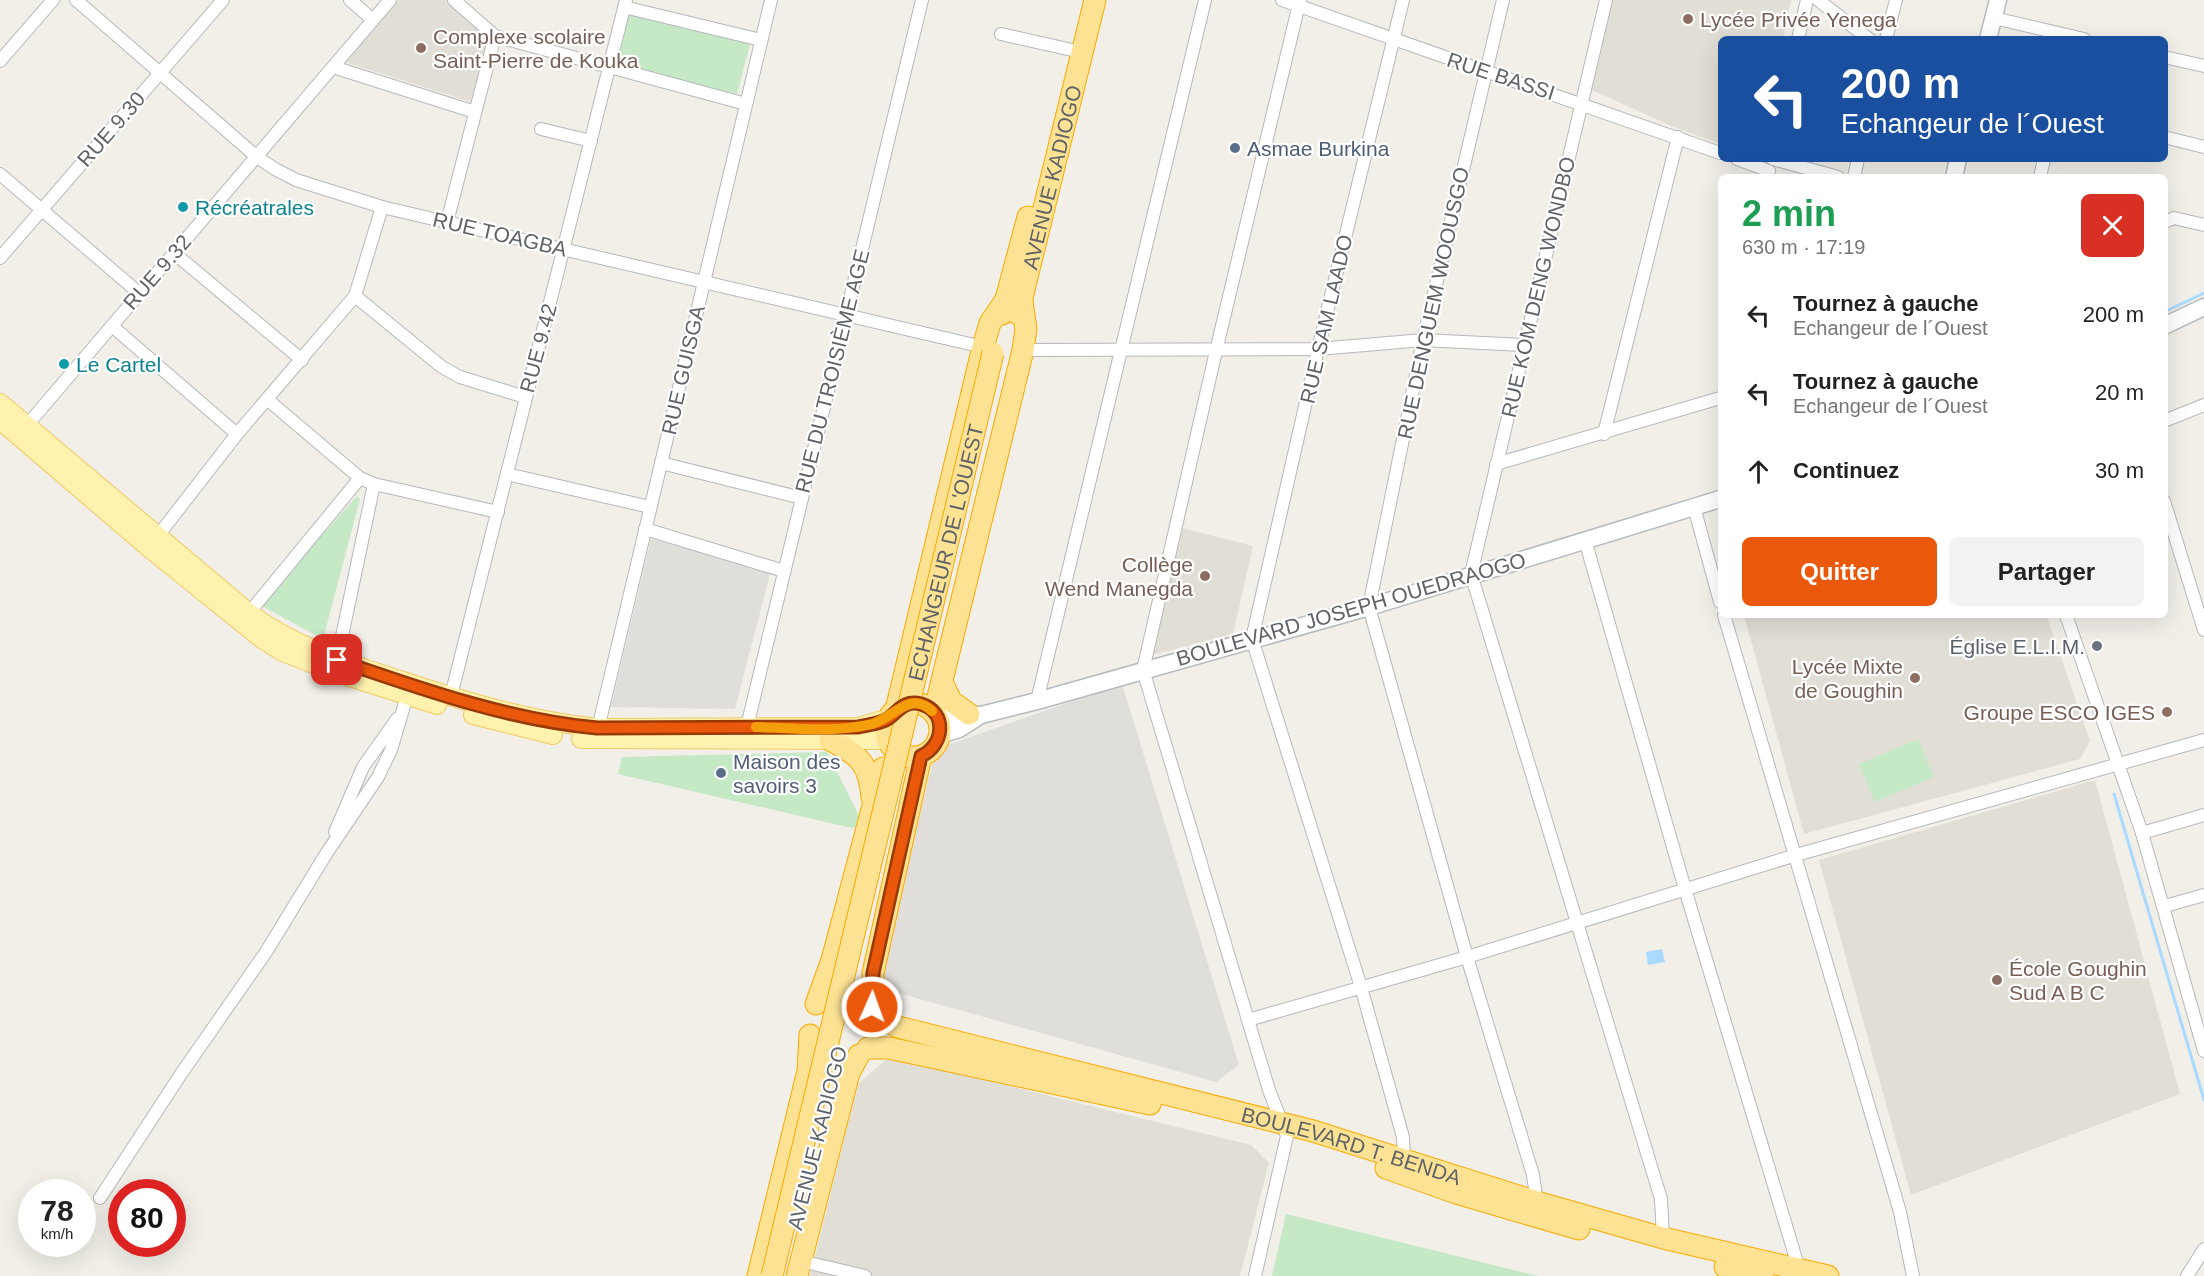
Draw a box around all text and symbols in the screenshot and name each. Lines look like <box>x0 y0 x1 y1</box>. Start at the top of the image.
place label: Lycée Privée Yenega <box>1700 8 1897 31</box>
marker: Lycée Privée Yenega <box>1681 12 1695 26</box>
place label: Complexe scolaire Saint-Pierre de Kouka <box>433 25 639 72</box>
marker: Complexe scolaire Saint-Pierre de Kouka <box>414 41 428 55</box>
street label: RUE BASSI <box>1444 48 1558 104</box>
icon: left <box>1742 60 1820 138</box>
text: 200 m <box>1841 60 1960 107</box>
street label: AVENUE KADIOGO <box>1018 83 1085 271</box>
street label: RUE 9.30 <box>72 87 150 171</box>
text: Echangeur de l´Ouest <box>1841 109 2104 139</box>
place label: Asmae Burkina <box>1247 137 1390 160</box>
marker: Asmae Burkina <box>1228 141 1242 155</box>
street label: RUE KOM DENG WONDBO <box>1497 154 1579 420</box>
street label: RUE DENGUEM WOOUSGO <box>1393 165 1473 441</box>
text: 2 min <box>1742 193 1836 234</box>
button: close <box>2081 194 2144 257</box>
place label: Récréatrales <box>195 196 314 219</box>
marker: Récréatrales <box>176 200 190 214</box>
street label: RUE TOAGBA <box>431 207 569 261</box>
street label: RUE 9.32 <box>118 230 196 314</box>
street label: RUE SAM LAADO <box>1295 232 1357 406</box>
text: 630 m · 17:19 <box>1742 236 1865 258</box>
street label: RUE DU TROISIÈME AGE <box>791 247 873 495</box>
text: Tournez à gauche <box>1793 291 1978 316</box>
icon: left <box>1742 299 1775 332</box>
street label: RUE 9.42 <box>515 301 561 395</box>
text: 200 m <box>2083 302 2144 327</box>
street label: RUE GUISGA <box>657 303 709 437</box>
text: Echangeur de l´Ouest <box>1793 317 1988 339</box>
place label: Le Cartel <box>76 353 161 376</box>
marker: Le Cartel <box>57 357 71 371</box>
text: Tournez à gauche <box>1793 369 1978 394</box>
icon: left <box>1742 377 1775 410</box>
text: 20 m <box>2095 380 2144 405</box>
text: Echangeur de l´Ouest <box>1793 395 1988 417</box>
street label: ECHANGEUR DE L'OUEST <box>903 422 987 683</box>
icon: ahead <box>1742 455 1775 488</box>
text: Continuez <box>1793 458 1899 483</box>
text: 30 m <box>2095 458 2144 483</box>
button: Quitter <box>1742 537 1937 606</box>
button: Partager <box>1949 537 2144 606</box>
street label: BOULEVARD JOSEPH OUEDRAOGO <box>1174 548 1528 670</box>
place label: Collège Wend Manegda <box>1045 553 1193 600</box>
marker: Collège Wend Manegda <box>1198 569 1212 583</box>
pin <box>311 634 362 685</box>
place label: Église E.L.I.M. <box>1950 635 2085 658</box>
marker: Église E.L.I.M. <box>2090 639 2104 653</box>
icon: arrive <box>320 643 353 676</box>
place label: Lycée Mixte de Goughin <box>1792 655 1903 702</box>
marker: Lycée Mixte de Goughin <box>1908 671 1922 685</box>
place label: Groupe ESCO IGES <box>1964 701 2155 724</box>
marker: Groupe ESCO IGES <box>2160 705 2174 719</box>
place label: Maison des savoirs 3 <box>733 750 840 797</box>
marker: Maison des savoirs 3 <box>714 766 728 780</box>
place label: École Goughin Sud A B C <box>2009 957 2147 1004</box>
marker: École Goughin Sud A B C <box>1990 973 2004 987</box>
position arrow <box>840 975 904 1039</box>
street label: AVENUE KADIOGO <box>783 1044 851 1232</box>
street label: BOULEVARD T. BENDA <box>1239 1102 1464 1189</box>
speed limit sign: 80 <box>108 1179 186 1257</box>
text: 78 <box>40 1194 74 1227</box>
text: km/h <box>41 1225 73 1242</box>

